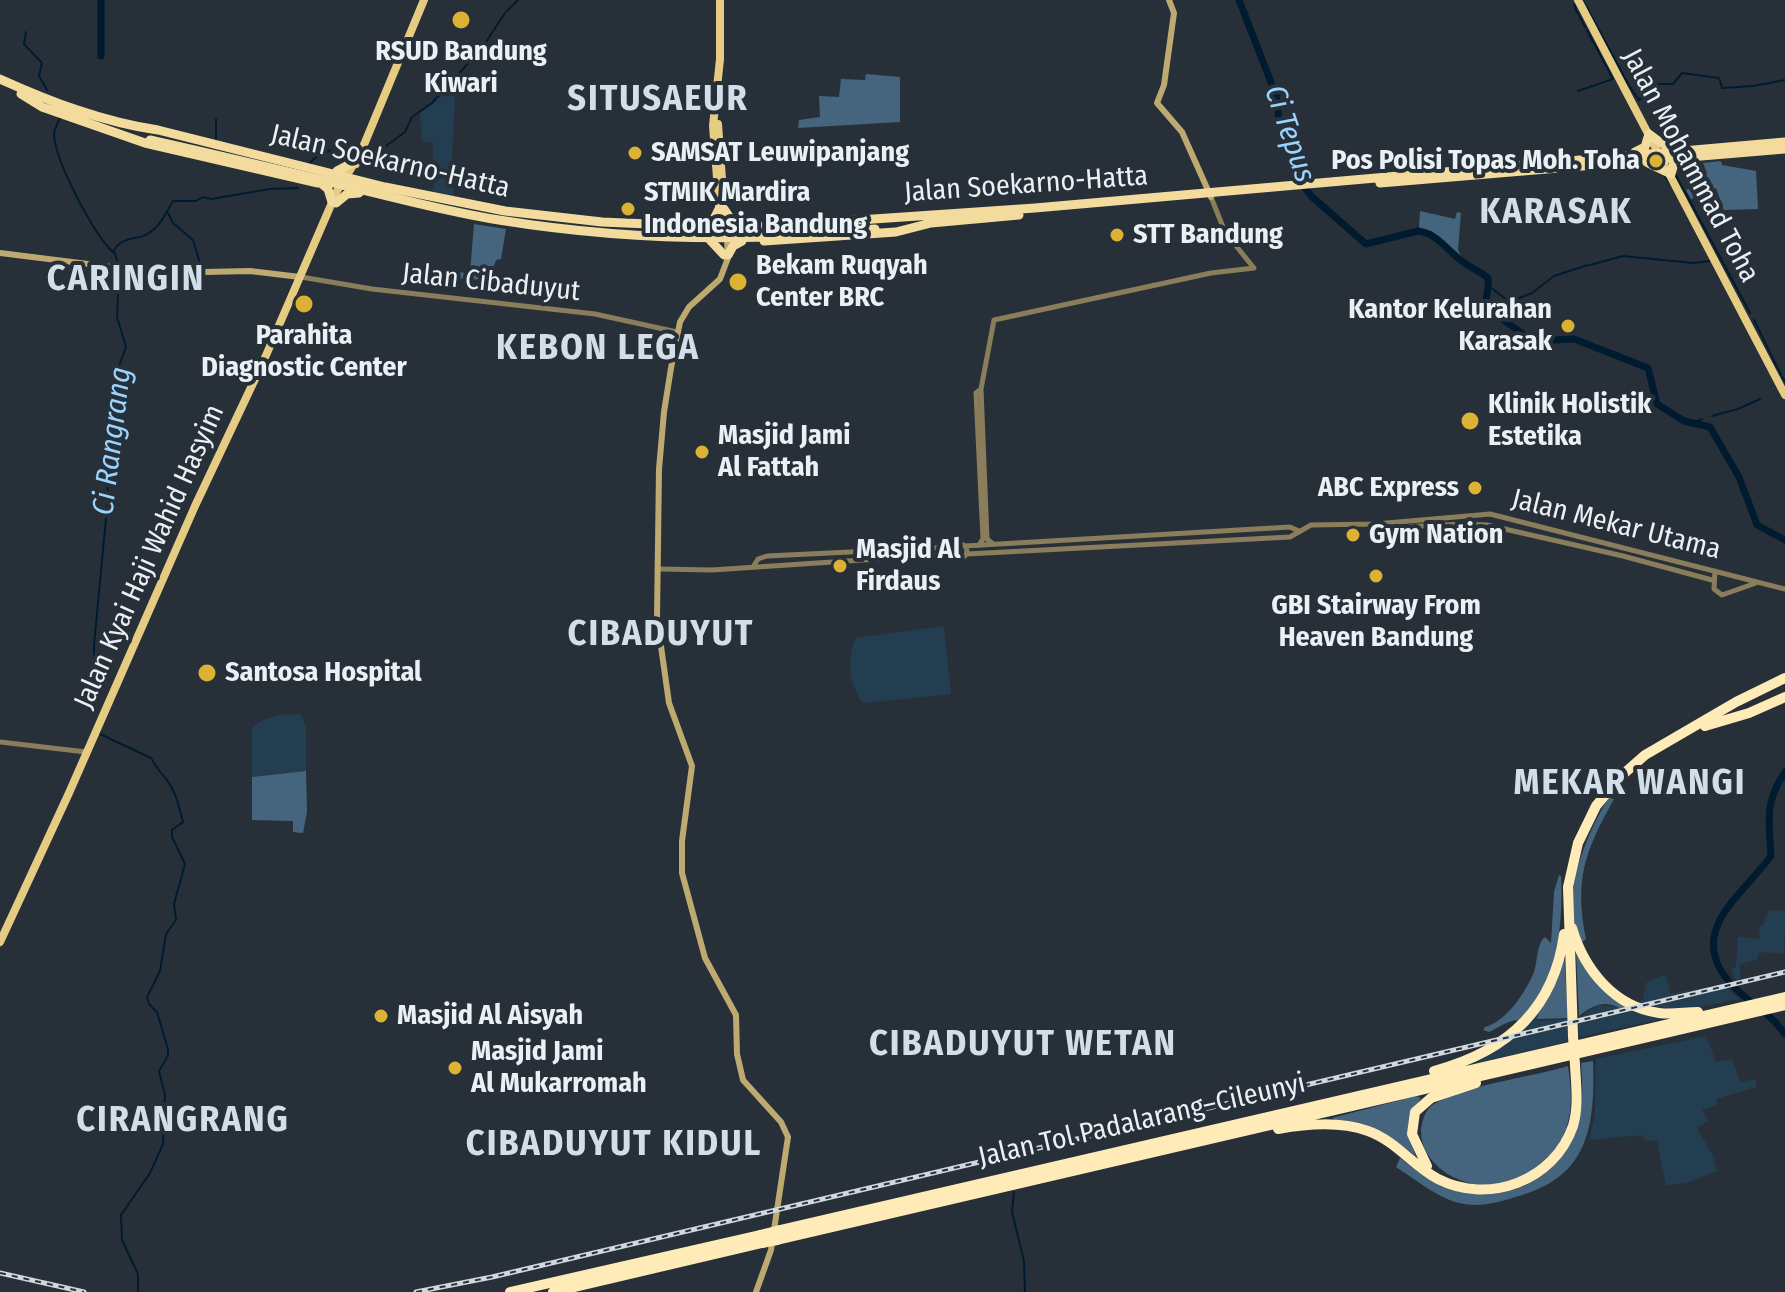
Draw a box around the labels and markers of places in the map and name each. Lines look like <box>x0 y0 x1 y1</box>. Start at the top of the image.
marker: RSUD Bandung Kiwari <box>450 9 472 31</box>
place label: RSUD Bandung Kiwari <box>375 35 547 101</box>
place label: SAMSAT Leuwipanjang <box>651 136 909 170</box>
marker: SAMSAT Leuwipanjang <box>626 144 644 162</box>
place label: Pos Polisi Topas Moh. Toha <box>1331 144 1640 178</box>
marker: Pos Polisi Topas Moh. Toha <box>1647 152 1665 170</box>
place label: STMIK Mardira Indonesia Bandung <box>644 176 867 242</box>
marker: STMIK Mardira Indonesia Bandung <box>619 200 637 218</box>
place label: STT Bandung <box>1133 218 1283 252</box>
marker: STT Bandung <box>1108 226 1126 244</box>
place label: Bekam Ruqyah Center BRC <box>756 249 928 315</box>
marker: Bekam Ruqyah Center BRC <box>727 271 749 293</box>
marker: Parahita Diagnostic Center <box>293 293 315 315</box>
place label: Kantor Kelurahan Karasak <box>1348 293 1552 359</box>
marker: Kantor Kelurahan Karasak <box>1559 317 1577 335</box>
place label: Parahita Diagnostic Center <box>201 319 407 385</box>
place label: Klinik Holistik Estetika <box>1488 388 1651 454</box>
marker: Klinik Holistik Estetika <box>1459 410 1481 432</box>
place label: Masjid Jami Al Fattah <box>718 419 850 485</box>
marker: Masjid Jami Al Fattah <box>693 443 711 461</box>
place label: ABC Express <box>1318 471 1459 505</box>
marker: ABC Express <box>1466 479 1484 497</box>
place label: Gym Nation <box>1369 518 1503 552</box>
marker: Gym Nation <box>1344 526 1362 544</box>
place label: Masjid Al Firdaus <box>856 533 961 599</box>
marker: Masjid Al Firdaus <box>831 557 849 575</box>
marker: GBI Stairway From Heaven Bandung <box>1367 567 1385 585</box>
place label: GBI Stairway From Heaven Bandung <box>1271 589 1481 655</box>
place label: Santosa Hospital <box>225 656 422 690</box>
marker: Santosa Hospital <box>196 662 218 684</box>
place label: Masjid Al Aisyah <box>397 999 583 1033</box>
marker: Masjid Al Aisyah <box>372 1007 390 1025</box>
place label: Masjid Jami Al Mukarromah <box>471 1035 647 1101</box>
marker: Masjid Jami Al Mukarromah <box>446 1059 464 1077</box>

